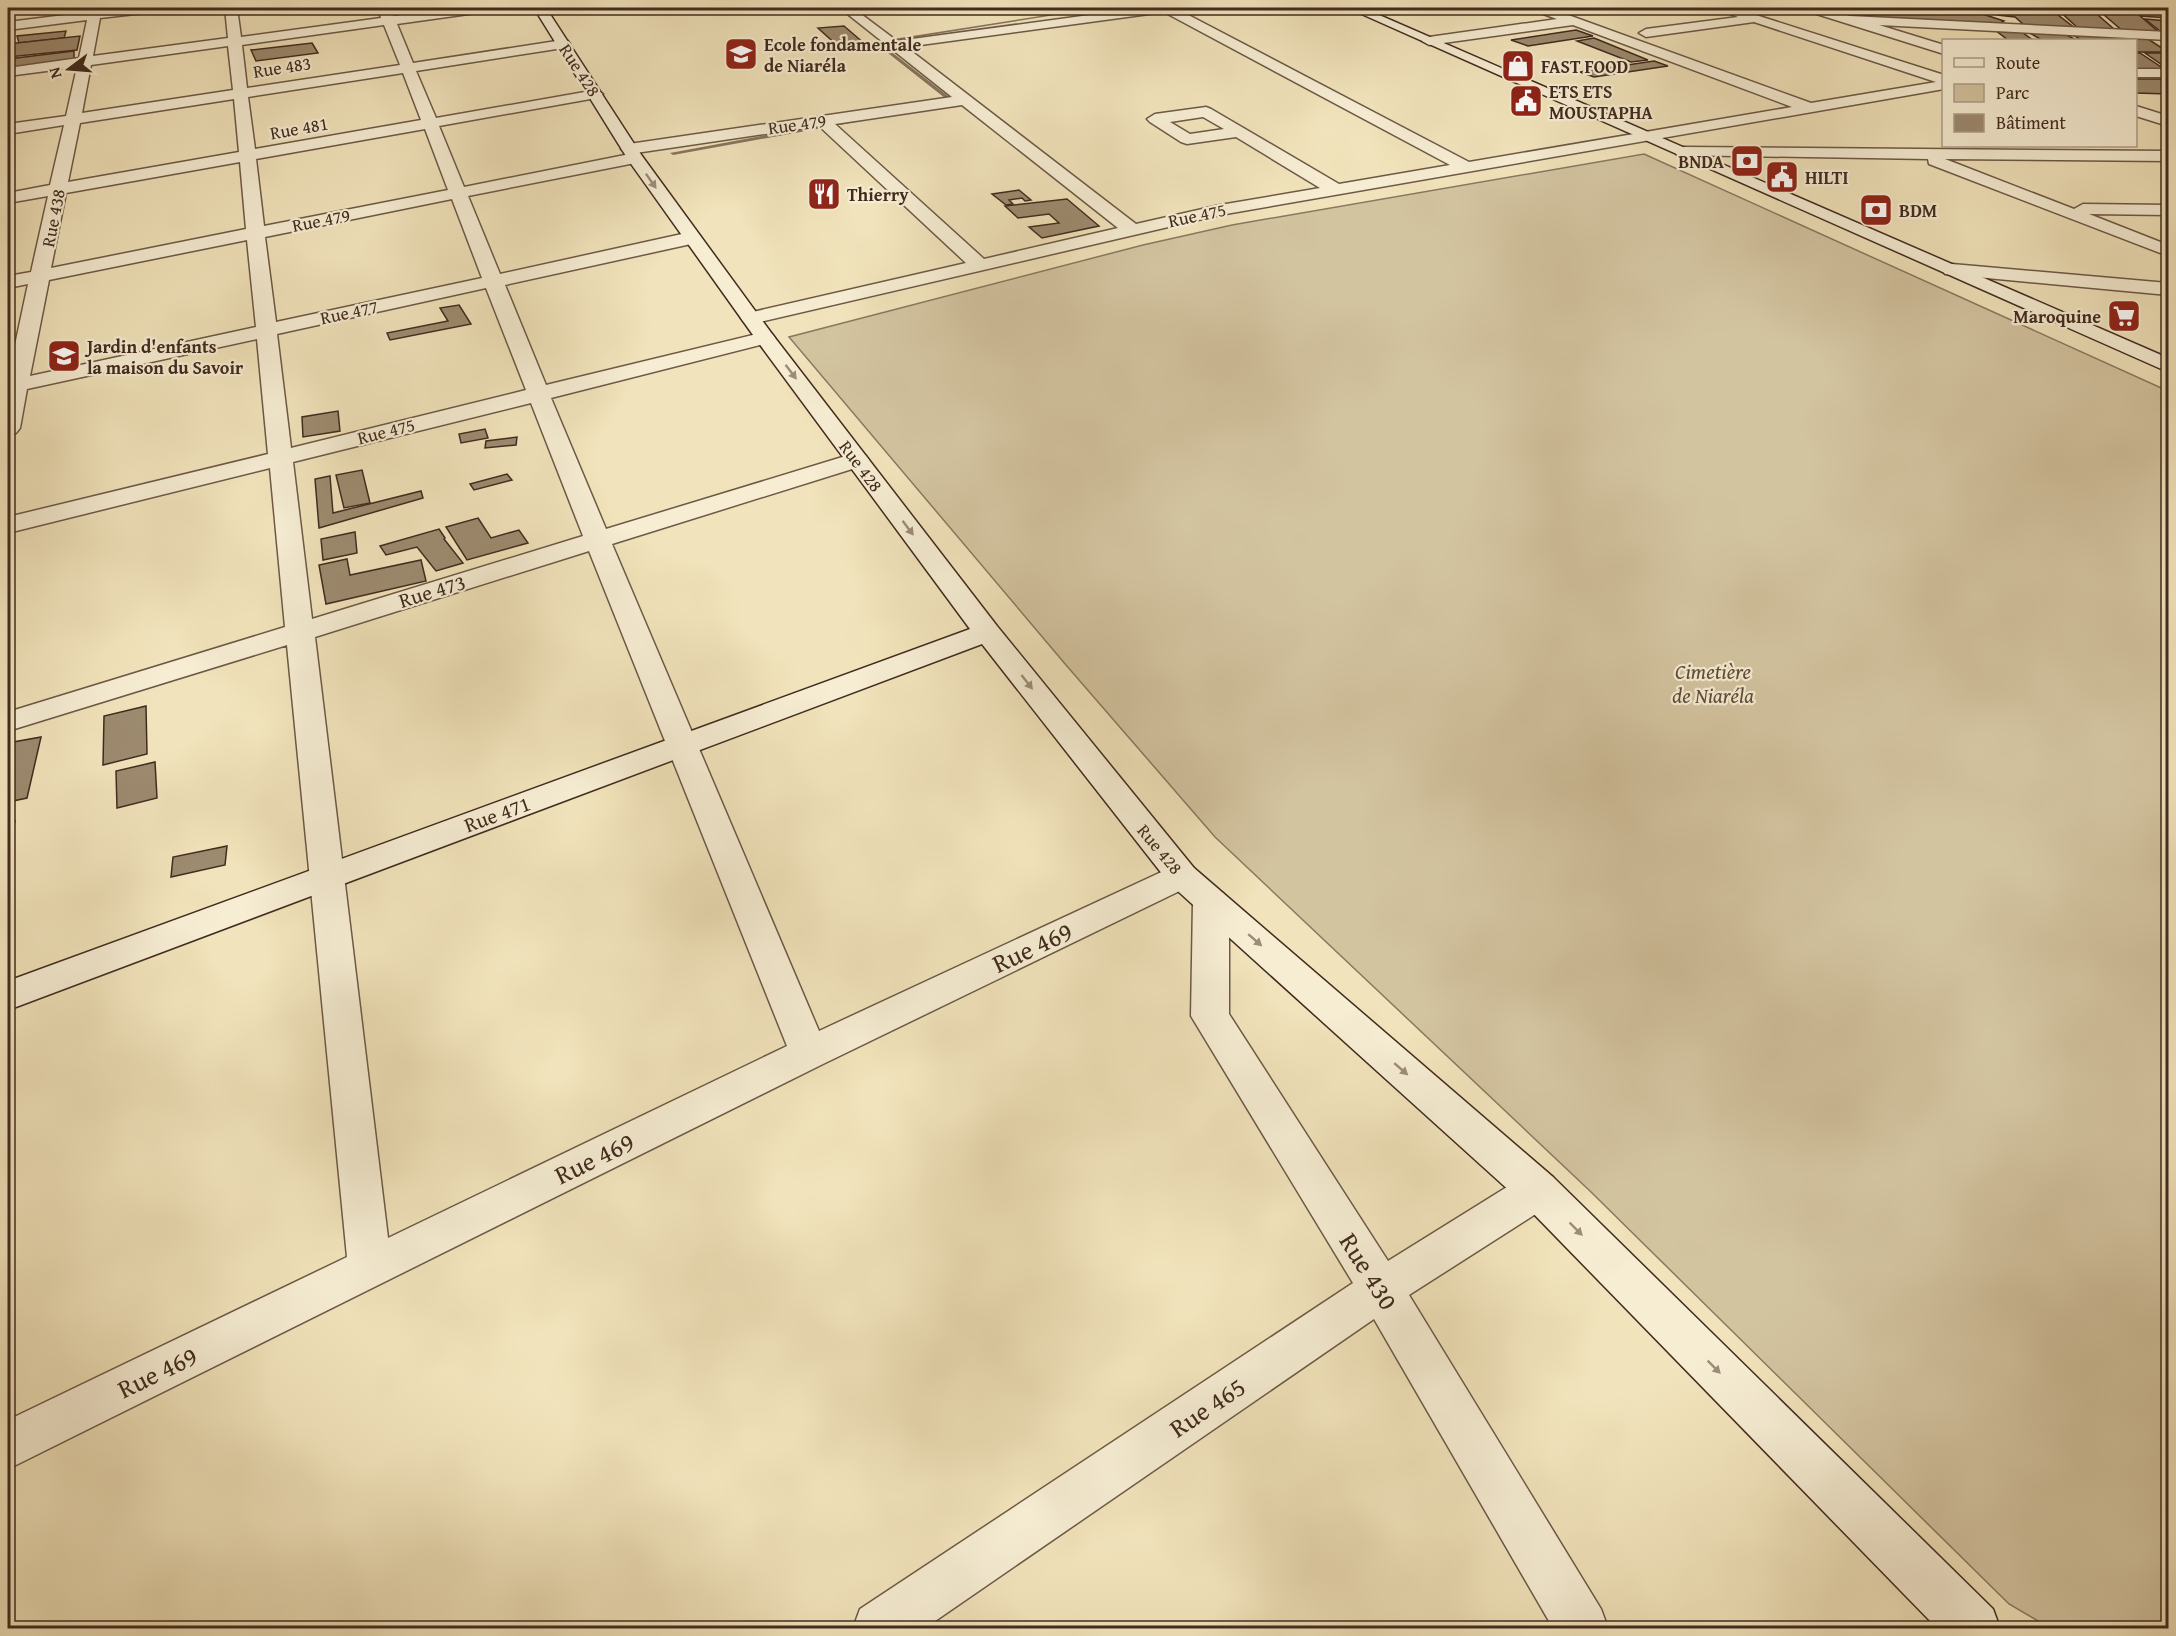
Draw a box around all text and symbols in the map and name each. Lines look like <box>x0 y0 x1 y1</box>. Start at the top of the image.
place label: Ecole fondamentale de Niaréla <box>764 31 921 79</box>
school or university icon: Ecole fondamentale de Niaréla <box>723 36 759 72</box>
street label: Rue 428 <box>553 38 607 102</box>
north arrow <box>39 39 99 99</box>
legend <box>1942 39 2137 147</box>
shop icon: FAST FOOD <box>1500 48 1536 84</box>
street label: Rue 483 <box>251 49 313 85</box>
text: Route <box>1996 49 2040 76</box>
place label: FAST FOOD <box>1541 53 1628 80</box>
text: N <box>41 64 68 82</box>
place label: ETS ETS MOUSTAPHA <box>1549 78 1653 126</box>
text: Parc <box>1996 79 2029 106</box>
public building icon: ETS ETS MOUSTAPHA <box>1508 83 1544 119</box>
street label: Rue 479 <box>766 107 828 141</box>
text: Bâtiment <box>1996 109 2066 136</box>
street label: Rue 481 <box>268 110 330 146</box>
bank icon: BNDA <box>1729 143 1765 179</box>
place label: BNDA <box>1678 148 1724 175</box>
public building icon: HILTI <box>1764 159 1800 195</box>
place label: HILTI <box>1805 164 1848 191</box>
one-way arrow <box>645 172 657 188</box>
restaurant icon: Thierry <box>806 176 842 212</box>
place label: Thierry <box>847 181 909 208</box>
street label: Rue 438 <box>34 187 72 249</box>
bank icon: BDM <box>1858 192 1894 228</box>
street label: Rue 475 <box>1166 196 1228 234</box>
place label: BDM <box>1899 197 1937 224</box>
street label: Rue 479 <box>290 201 352 239</box>
street label: Rue 477 <box>318 293 380 331</box>
supermarket icon: Maroquine <box>2106 298 2142 334</box>
place label: Maroquine <box>2013 303 2101 330</box>
place label: Jardin d'enfants la maison du Savoir <box>84 333 244 381</box>
school or university icon: Jardin d'enfants la maison du Savoir <box>46 338 82 374</box>
one-way arrow <box>784 364 797 380</box>
street label: Rue 475 <box>354 411 418 451</box>
street label: Rue 428 <box>833 435 889 497</box>
one-way arrow <box>902 520 914 535</box>
street label: Rue 473 <box>395 566 469 616</box>
park label: Cimetière de Niaréla <box>1672 656 1754 711</box>
one-way arrow <box>1020 675 1032 690</box>
street label: Rue 471 <box>460 788 534 840</box>
street label: Rue 428 <box>1131 818 1189 880</box>
street label: Rue 469 <box>985 911 1079 983</box>
one-way arrow <box>1247 933 1262 946</box>
one-way arrow <box>1393 1062 1408 1075</box>
street label: Rue 469 <box>547 1122 641 1194</box>
one-way arrow <box>1569 1221 1583 1235</box>
street label: Rue 430 <box>1330 1225 1408 1317</box>
street label: Rue 469 <box>110 1336 204 1408</box>
one-way arrow <box>1707 1360 1721 1374</box>
street label: Rue 465 <box>1161 1367 1253 1447</box>

